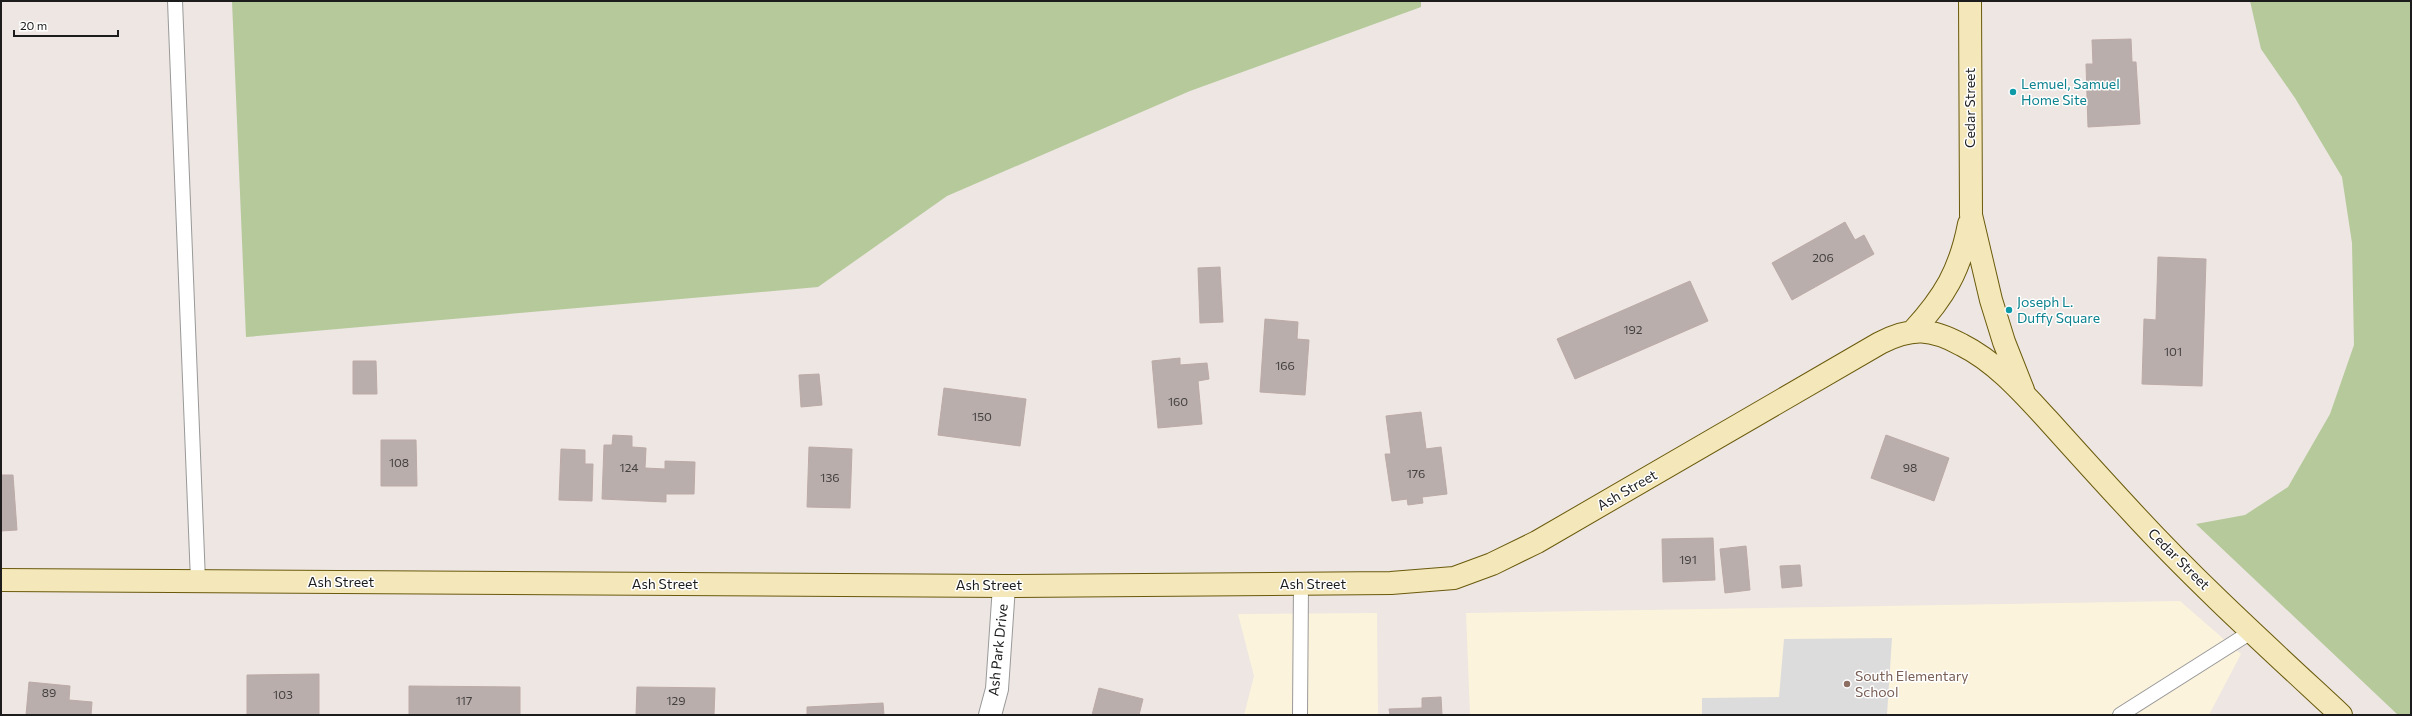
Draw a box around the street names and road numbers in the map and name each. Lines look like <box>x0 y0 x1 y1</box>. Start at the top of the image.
street label: Cedar Street <box>1961 68 1978 148</box>
street label: Ash Street <box>1594 466 1660 514</box>
street label: Cedar Street <box>2145 524 2214 593</box>
street label: Ash Street <box>308 573 374 590</box>
street label: Ash Street <box>632 575 698 592</box>
street label: Ash Street <box>1280 575 1346 592</box>
street label: Ash Street <box>956 576 1022 593</box>
street label: Ash Park Drive <box>984 603 1011 697</box>

